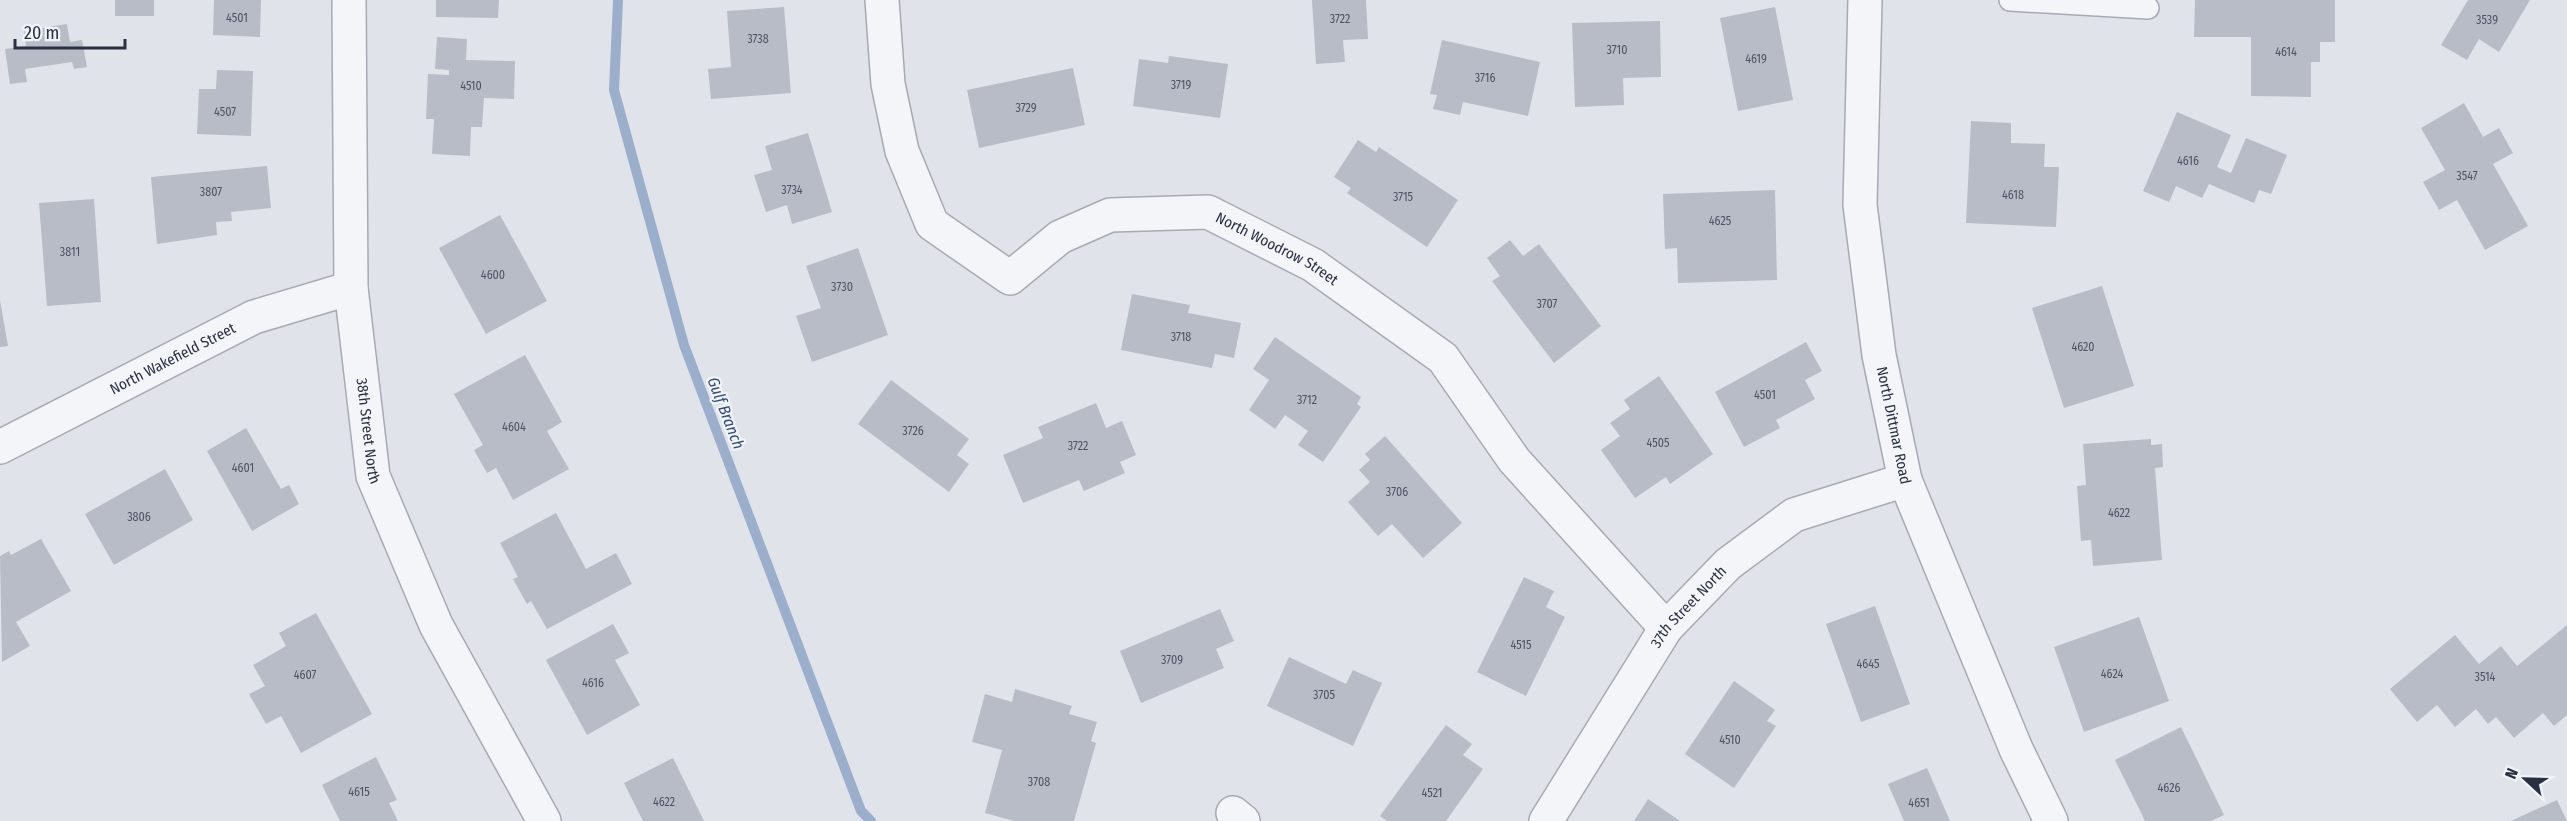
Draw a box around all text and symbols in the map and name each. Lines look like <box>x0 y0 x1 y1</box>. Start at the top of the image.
house number: 4501 <box>226 11 248 25</box>
scale bar <box>15 12 124 50</box>
house number: 3722 <box>1330 12 1350 26</box>
house number: 3539 <box>2476 13 2498 27</box>
text: 20 m <box>24 22 59 44</box>
house number: 3738 <box>747 32 769 46</box>
house number: 3710 <box>1607 43 1628 57</box>
house number: 4614 <box>2275 45 2297 59</box>
house number: 4619 <box>1745 52 1767 66</box>
house number: 3716 <box>1475 71 1495 85</box>
house number: 3719 <box>1171 78 1191 92</box>
house number: 4510 <box>460 79 482 93</box>
house number: 3729 <box>1015 101 1037 115</box>
house number: 4507 <box>214 105 236 119</box>
house number: 4616 <box>2177 154 2199 168</box>
house number: 3547 <box>2456 169 2478 183</box>
house number: 3734 <box>781 183 803 197</box>
house number: 3807 <box>200 185 222 199</box>
house number: 4618 <box>2002 188 2024 202</box>
house number: 3715 <box>1393 190 1414 204</box>
street label: North Woodrow Street <box>1213 208 1342 289</box>
house number: 4625 <box>1709 214 1732 228</box>
house number: 3811 <box>60 245 80 259</box>
house number: 4600 <box>481 268 505 282</box>
house number: 3730 <box>831 280 853 294</box>
house number: 3707 <box>1537 297 1558 311</box>
street label: North Wakefield Street <box>107 319 239 398</box>
house number: 3718 <box>1171 330 1191 344</box>
house number: 4620 <box>2071 340 2095 354</box>
street label: North Dittmar Road <box>1873 365 1915 486</box>
water label: Gulf Branch <box>704 374 748 452</box>
street label: 38th Street North <box>353 377 384 487</box>
house number: 4501 <box>1754 388 1776 402</box>
house number: 3712 <box>1297 393 1317 407</box>
house number: 4604 <box>502 420 526 434</box>
house number: 3726 <box>902 424 924 438</box>
house number: 4505 <box>1647 436 1670 450</box>
house number: 3722 <box>1068 439 1088 453</box>
house number: 4601 <box>232 461 254 475</box>
house number: 3706 <box>1386 485 1408 499</box>
house number: 4622 <box>2108 506 2130 520</box>
house number: 3806 <box>127 510 151 524</box>
street label: 37th Street North <box>1647 562 1730 651</box>
house number: 4515 <box>1511 638 1532 652</box>
house number: 3709 <box>1161 653 1183 667</box>
house number: 4645 <box>1857 657 1880 671</box>
house number: 4624 <box>2101 667 2123 681</box>
house number: 4607 <box>294 668 316 682</box>
house number: 3514 <box>2475 670 2496 684</box>
house number: 4616 <box>582 676 604 690</box>
house number: 3705 <box>1313 688 1335 702</box>
house number: 4510 <box>1719 733 1741 747</box>
north arrow <box>2495 749 2555 809</box>
text: N <box>2501 766 2522 782</box>
house number: 3708 <box>1028 775 1050 789</box>
house number: 4626 <box>2158 781 2180 795</box>
house number: 4615 <box>348 785 370 799</box>
house number: 4521 <box>1422 786 1442 800</box>
house number: 4622 <box>653 795 675 809</box>
house number: 4651 <box>1908 796 1930 810</box>

